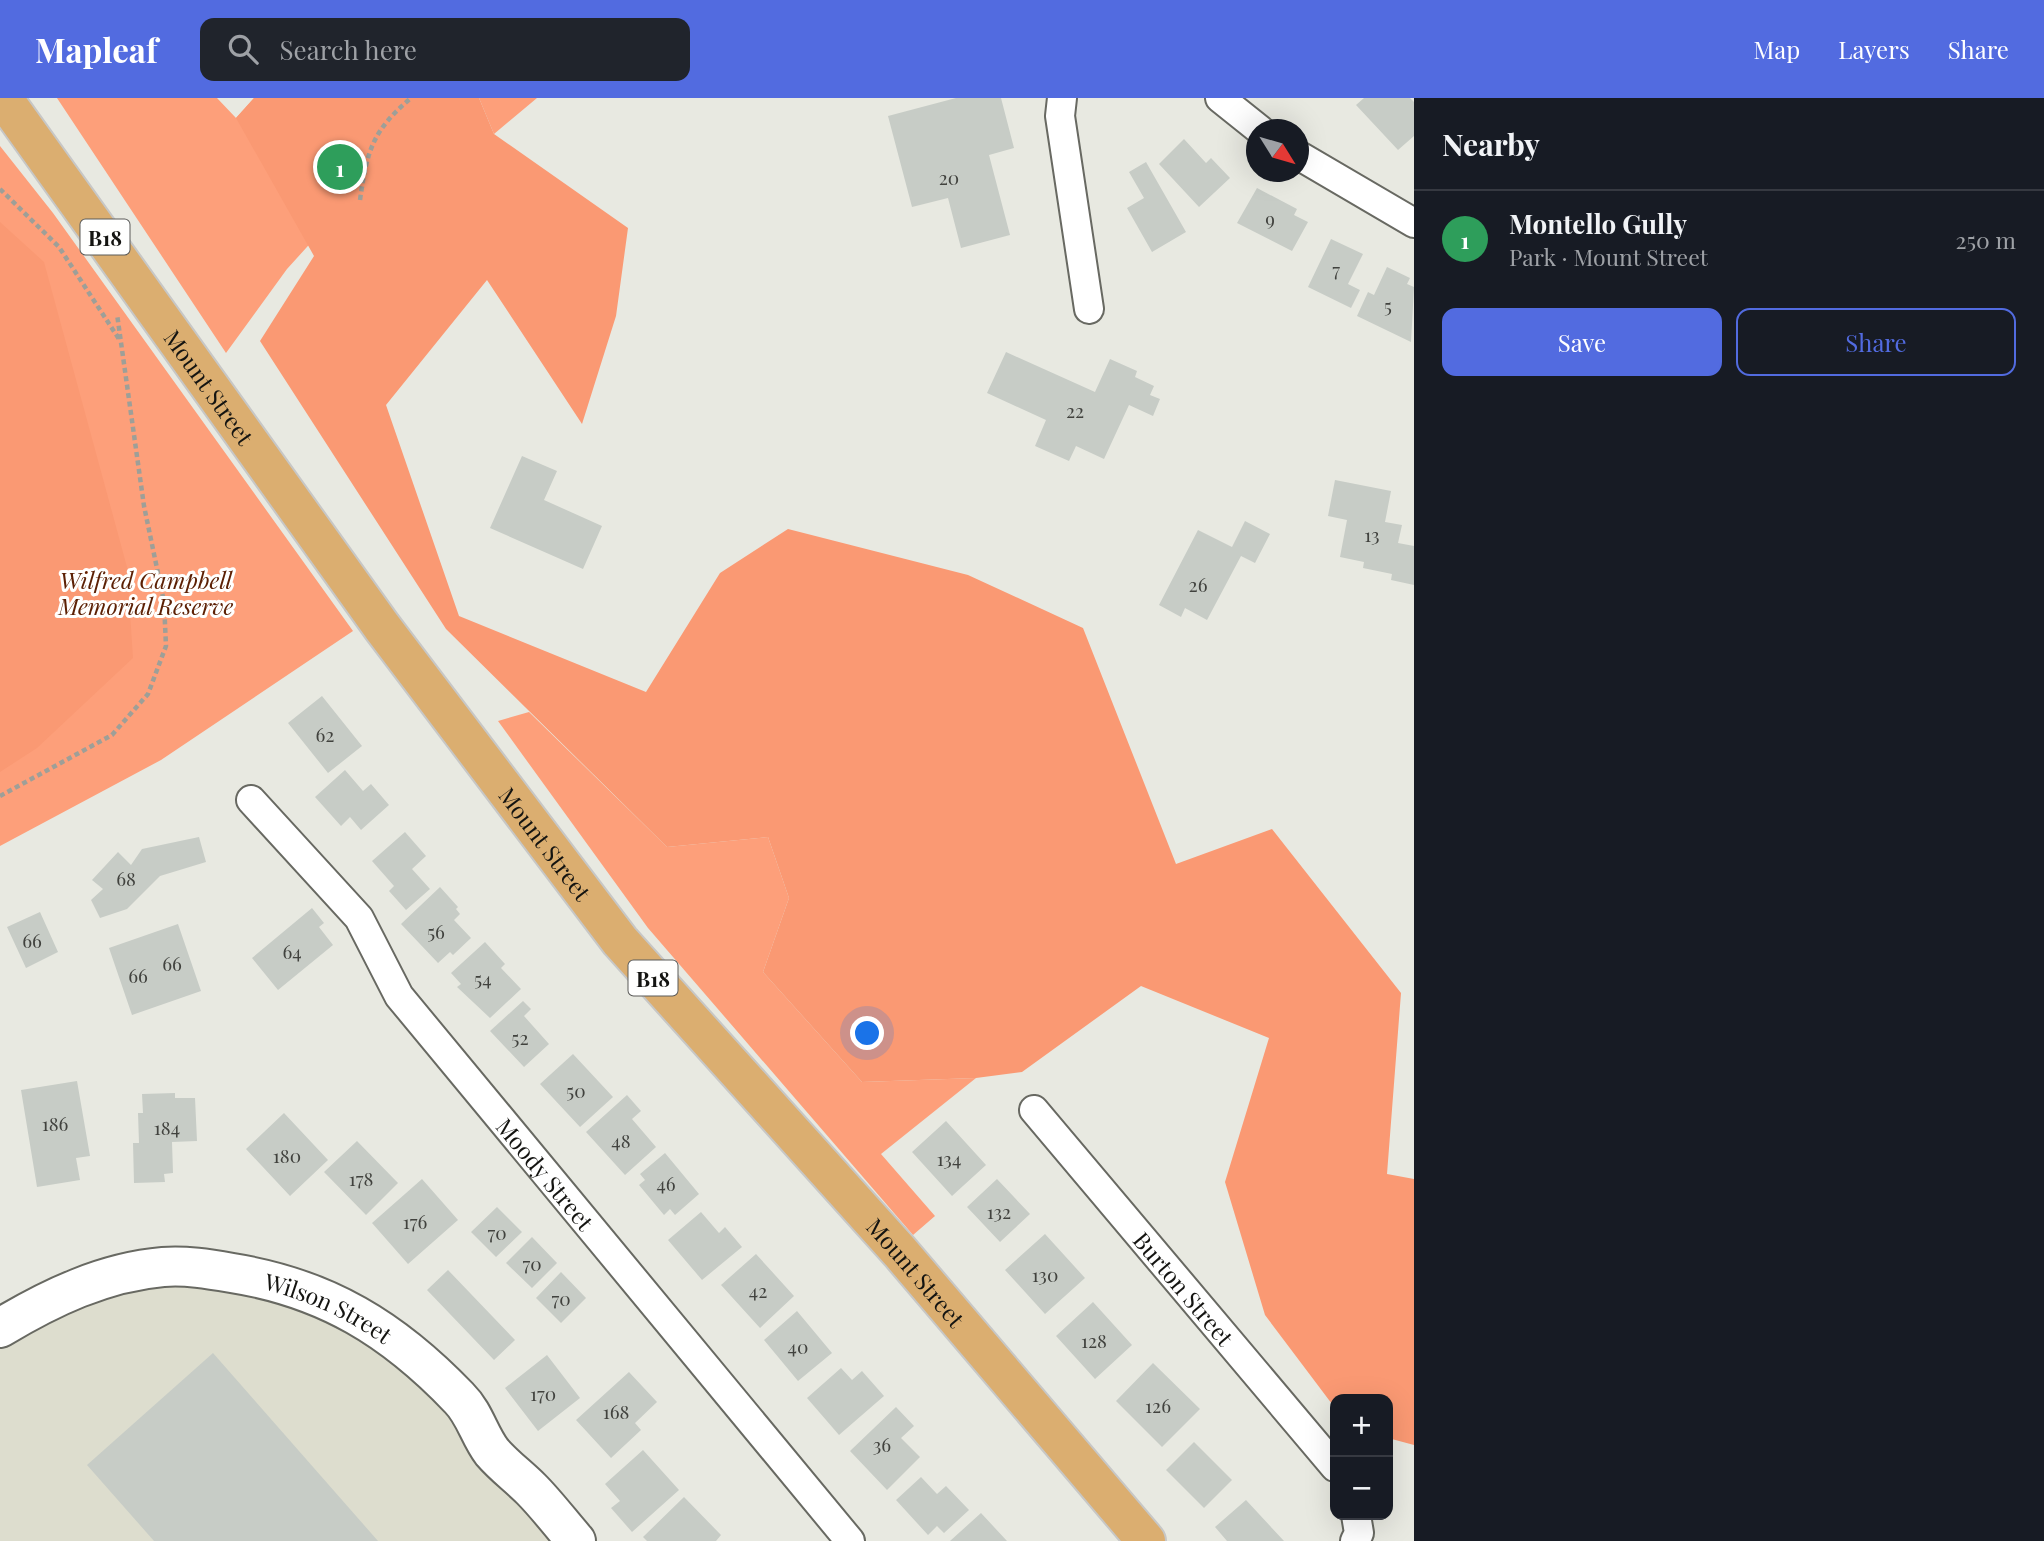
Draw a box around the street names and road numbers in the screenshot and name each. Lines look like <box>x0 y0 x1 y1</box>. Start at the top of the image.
road number: B18 <box>80 220 130 254</box>
street label: Mount Street <box>158 323 262 451</box>
street label: Mount Street <box>493 780 599 907</box>
road number: B18 <box>628 960 678 996</box>
street label: Moody Street <box>490 1111 602 1237</box>
street label: Mount Street <box>861 1211 973 1334</box>
street label: Burton Street <box>1127 1225 1242 1352</box>
street label: Wilson Street <box>261 1264 399 1350</box>

